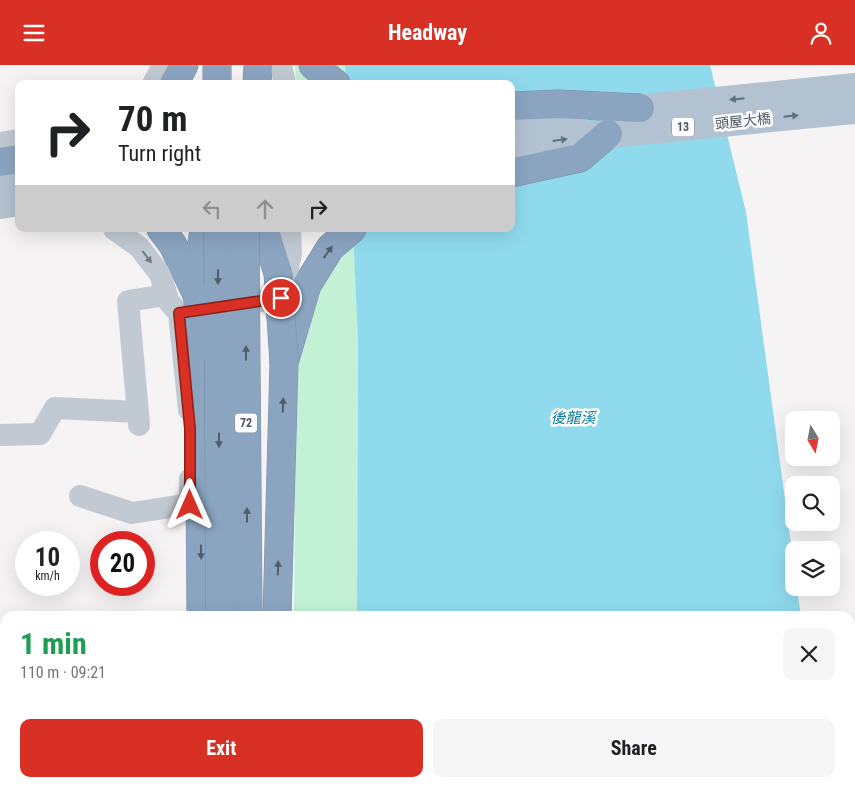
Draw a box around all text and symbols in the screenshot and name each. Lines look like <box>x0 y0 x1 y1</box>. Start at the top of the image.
icon: menu <box>20 19 48 47</box>
icon: person <box>807 19 835 47</box>
text: Headway <box>388 20 467 45</box>
one-way arrow <box>729 95 745 103</box>
text: 70 m <box>118 99 187 140</box>
icon: right <box>35 100 100 165</box>
street label: 頭屋大橋 <box>714 110 772 132</box>
one-way arrow <box>783 112 799 120</box>
road number: 13 <box>672 117 694 137</box>
one-way arrow <box>552 136 568 144</box>
text: Turn right <box>118 141 201 166</box>
icon: left <box>198 195 226 223</box>
icon: ahead <box>251 195 279 223</box>
icon: right <box>304 195 332 223</box>
one-way arrow <box>323 245 333 259</box>
one-way arrow <box>142 250 152 264</box>
one-way arrow <box>214 270 222 286</box>
pin <box>260 277 302 319</box>
icon: arrive <box>267 284 295 312</box>
one-way arrow <box>241 344 249 360</box>
one-way arrow <box>279 397 287 413</box>
water label: 後龍溪 <box>550 409 597 427</box>
north arrow <box>785 411 840 466</box>
map controls <box>785 411 840 596</box>
road number: 72 <box>235 413 257 433</box>
one-way arrow <box>215 432 223 448</box>
button: search <box>785 476 840 531</box>
position arrow <box>163 478 215 530</box>
one-way arrow <box>243 507 251 523</box>
speed limit sign: 20 <box>90 531 155 596</box>
button: layers <box>785 541 840 596</box>
text: 10 <box>35 543 60 572</box>
one-way arrow <box>197 545 205 561</box>
one-way arrow <box>275 559 283 575</box>
text: km/h <box>35 569 60 583</box>
text: 1 min <box>20 626 87 661</box>
button: close <box>783 628 835 680</box>
text: 110 m · 09:21 <box>20 663 106 682</box>
button: Exit <box>20 719 423 777</box>
button: Share <box>433 719 835 777</box>

